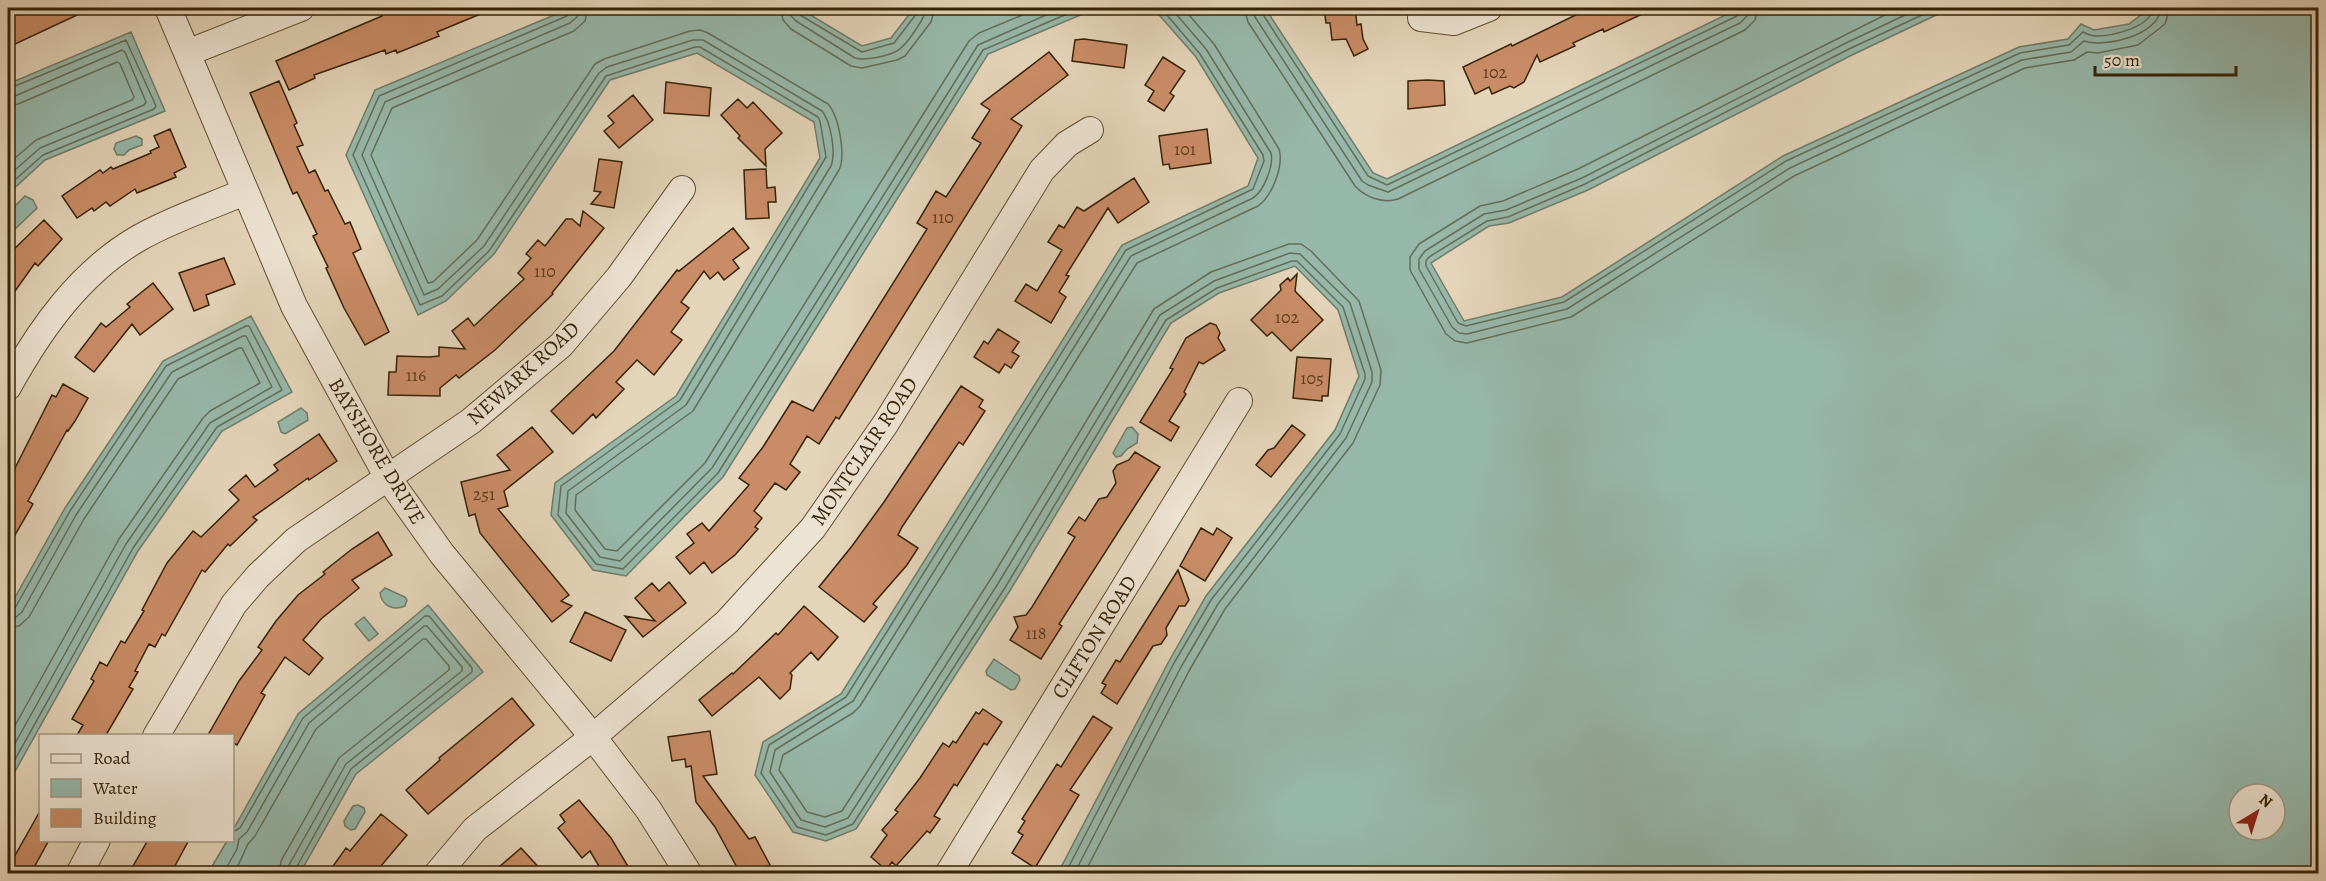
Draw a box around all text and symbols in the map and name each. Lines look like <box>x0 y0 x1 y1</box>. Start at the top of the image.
scale bar <box>2095 39 2236 77</box>
text: 50 m <box>2104 48 2140 72</box>
house number: 102 <box>1483 60 1508 84</box>
house number: 101 <box>1174 137 1196 161</box>
house number: 110 <box>932 205 954 229</box>
house number: 110 <box>534 259 556 283</box>
house number: 102 <box>1275 305 1300 329</box>
street label: NEWARK ROAD <box>461 315 585 431</box>
house number: 116 <box>406 363 426 387</box>
house number: 105 <box>1300 366 1324 390</box>
street label: MONTCLAIR ROAD <box>804 371 924 531</box>
street label: BAYSHORE DRIVE <box>322 372 432 530</box>
house number: 251 <box>473 482 495 506</box>
street label: CLIFTON ROAD <box>1045 570 1143 704</box>
house number: 118 <box>1025 621 1047 645</box>
legend <box>39 734 234 842</box>
text: Road <box>93 746 131 770</box>
text: Water <box>92 776 138 800</box>
north arrow <box>2227 782 2287 842</box>
text: N <box>2254 789 2277 813</box>
text: Building <box>93 806 157 830</box>

